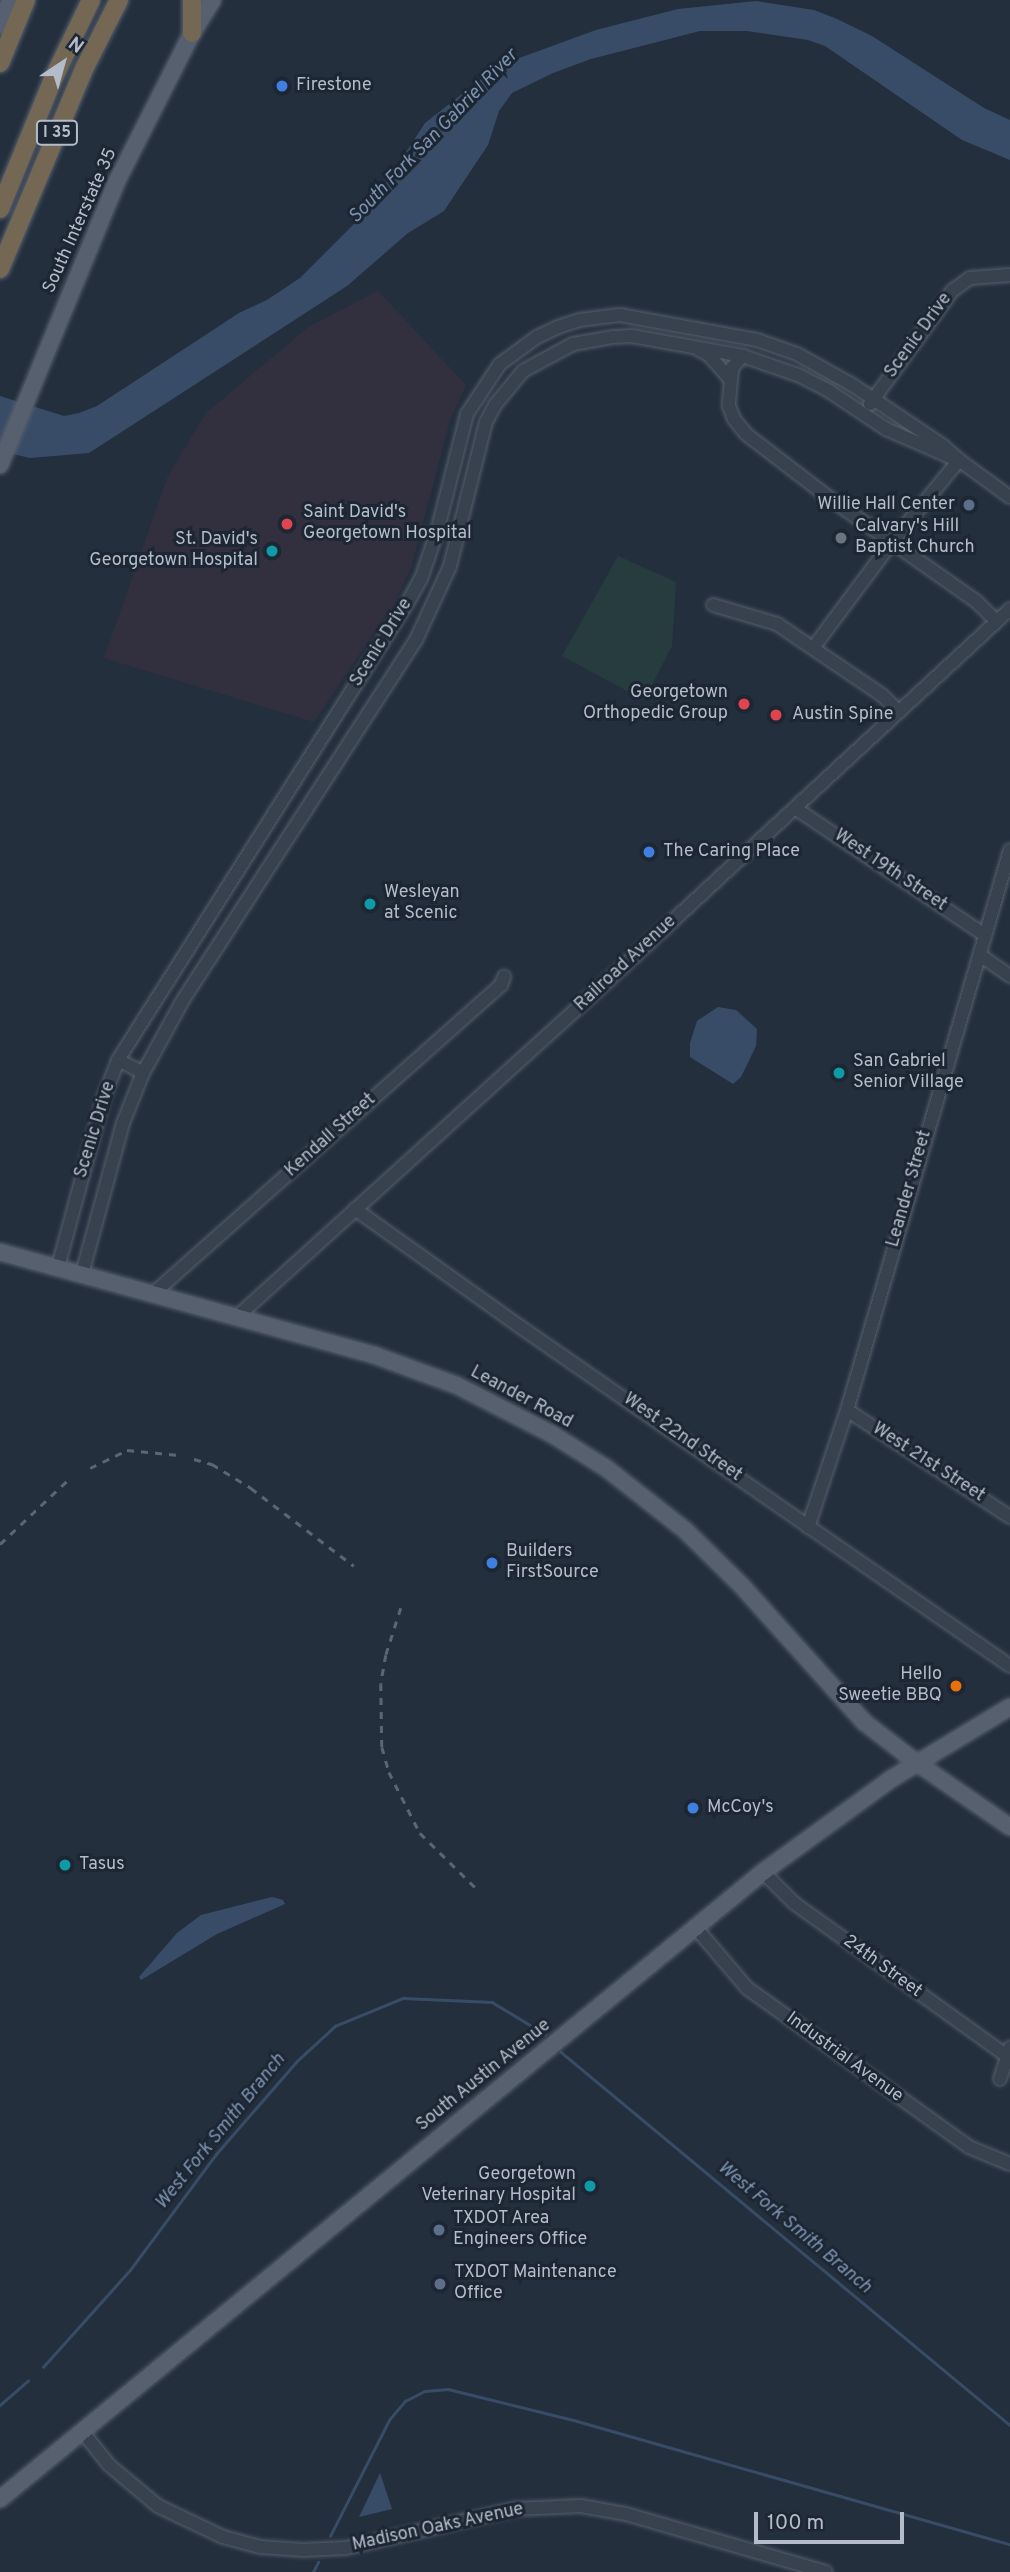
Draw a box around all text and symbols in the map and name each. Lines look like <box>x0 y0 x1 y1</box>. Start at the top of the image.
north arrow <box>28 28 98 98</box>
text: N <box>63 32 88 60</box>
water label: South Fork San Gabriel River <box>345 45 523 229</box>
place label: Firestone <box>296 75 372 97</box>
marker: Firestone <box>274 78 290 94</box>
road number: I 35 <box>34 120 80 146</box>
street label: South Interstate 35 <box>39 145 123 297</box>
street label: Scenic Drive <box>881 289 957 383</box>
place label: Willie Hall Center <box>817 494 955 516</box>
marker: Willie Hall Center <box>961 497 977 513</box>
place label: Saint David's Georgetown Hospital <box>303 503 472 546</box>
marker: Saint David's Georgetown Hospital <box>277 514 297 534</box>
place label: Calvary's Hill Baptist Church <box>855 517 975 560</box>
place label: St. David's Georgetown Hospital <box>89 530 258 572</box>
marker: Calvary's Hill Baptist Church <box>833 530 849 546</box>
marker: St. David's Georgetown Hospital <box>264 543 280 559</box>
street label: Scenic Drive <box>346 595 418 691</box>
place label: Georgetown Orthopedic Group <box>583 683 728 726</box>
marker: Georgetown Orthopedic Group <box>734 694 754 714</box>
place label: Austin Spine <box>792 704 894 726</box>
marker: Austin Spine <box>766 705 786 725</box>
street label: West 19th Street <box>830 825 950 917</box>
place label: The Caring Place <box>663 841 800 863</box>
marker: The Caring Place <box>641 844 657 860</box>
place label: Wesleyan at Scenic <box>384 883 460 926</box>
marker: Wesleyan at Scenic <box>362 896 378 912</box>
street label: Railroad Avenue <box>570 911 682 1017</box>
place label: San Gabriel Senior Village <box>853 1052 964 1094</box>
marker: San Gabriel Senior Village <box>831 1065 847 1081</box>
street label: Scenic Drive <box>71 1079 121 1181</box>
street label: Kendall Street <box>281 1090 381 1182</box>
street label: Leander Street <box>883 1128 937 1250</box>
street label: Leander Road <box>466 1362 576 1434</box>
street label: West 22nd Street <box>619 1389 745 1487</box>
street label: West 21st Street <box>868 1419 988 1507</box>
place label: Builders FirstSource <box>506 1542 599 1584</box>
marker: Builders FirstSource <box>484 1555 500 1571</box>
place label: Hello Sweetie BBQ <box>838 1665 942 1708</box>
marker: Hello Sweetie BBQ <box>948 1678 964 1694</box>
place label: McCoy's <box>707 1797 774 1819</box>
marker: McCoy's <box>685 1800 701 1816</box>
place label: Tasus <box>79 1854 125 1876</box>
marker: Tasus <box>57 1857 73 1873</box>
street label: 24th Street <box>838 1931 926 2003</box>
street label: Industrial Avenue <box>781 2008 907 2108</box>
street label: South Austin Avenue <box>412 2015 556 2137</box>
water label: West Fork Smith Branch <box>151 2049 291 2215</box>
water label: West Fork Smith Branch <box>712 2157 876 2299</box>
place label: Georgetown Veterinary Hospital <box>421 2165 576 2208</box>
marker: Georgetown Veterinary Hospital <box>582 2178 598 2194</box>
place label: TXDOT Area Engineers Office <box>453 2209 587 2252</box>
marker: TXDOT Area Engineers Office <box>431 2222 447 2238</box>
place label: TXDOT Maintenance Office <box>454 2263 617 2306</box>
marker: TXDOT Maintenance Office <box>432 2276 448 2292</box>
scale bar <box>758 2498 908 2542</box>
street label: Madison Oaks Avenue <box>350 2499 526 2557</box>
text: 100 m <box>767 2510 824 2537</box>

